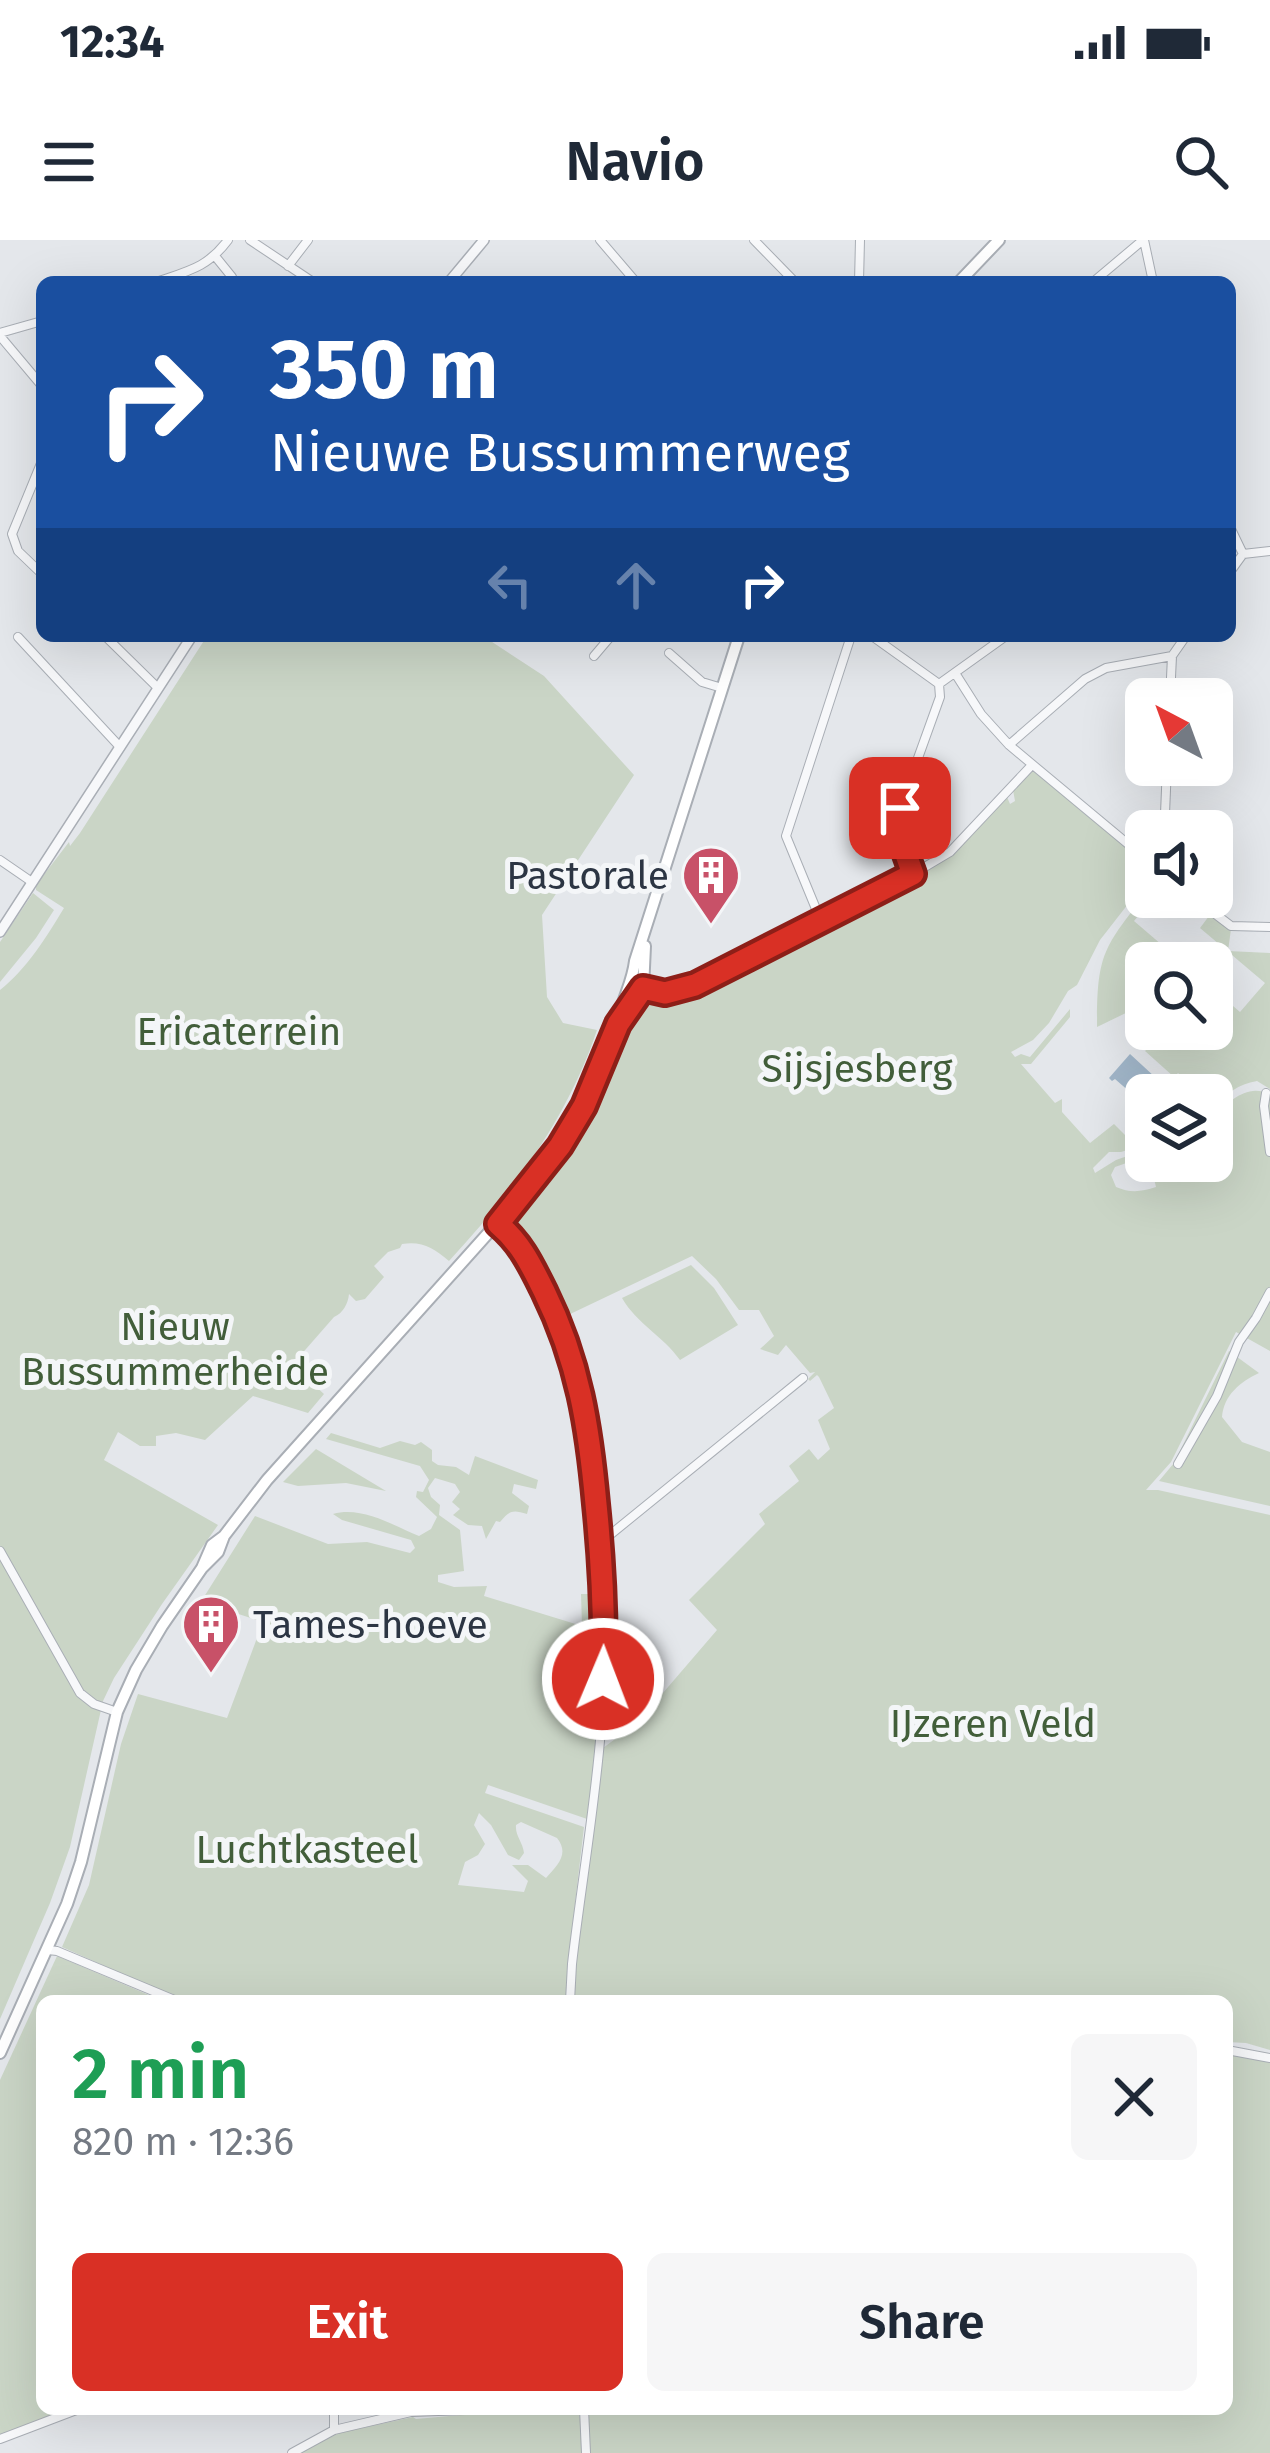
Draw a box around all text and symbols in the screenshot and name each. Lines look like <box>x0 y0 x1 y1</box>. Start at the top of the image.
text: 12:34 <box>60 15 164 69</box>
icon: menu <box>36 129 102 195</box>
icon: search <box>1168 129 1234 195</box>
text: Navio <box>566 130 705 194</box>
text: 350 m <box>270 319 499 420</box>
icon: right <box>72 324 228 480</box>
text: Nieuwe Bussummerweg <box>270 421 850 485</box>
icon: left <box>477 552 543 618</box>
icon: ahead <box>603 552 669 618</box>
icon: right <box>729 552 795 618</box>
north arrow <box>1125 678 1233 786</box>
map controls <box>1125 678 1233 1182</box>
pin <box>849 757 951 859</box>
icon: arrive <box>867 775 933 841</box>
button: sound <box>1125 810 1233 918</box>
building icon: Pastorale <box>680 844 742 926</box>
place label: Pastorale <box>506 853 669 899</box>
button: search <box>1125 942 1233 1050</box>
park label: Ericaterrein <box>137 1009 341 1055</box>
park label: Sijsjesberg <box>762 1046 953 1092</box>
button: layers <box>1125 1074 1233 1182</box>
park label: Nieuw Bussummerheide <box>21 1304 329 1395</box>
building icon: Tames-hoeve <box>180 1593 242 1675</box>
place label: Tames-hoeve <box>253 1602 488 1648</box>
position arrow <box>540 1616 666 1742</box>
park label: IJzeren Veld <box>890 1701 1096 1747</box>
park label: Luchtkasteel <box>196 1827 418 1873</box>
text: 2 min <box>72 2031 249 2117</box>
button: close <box>1071 2034 1197 2160</box>
text: 820 m · 12:36 <box>72 2119 294 2165</box>
button: Exit <box>72 2253 623 2391</box>
button: Share <box>647 2253 1197 2391</box>

